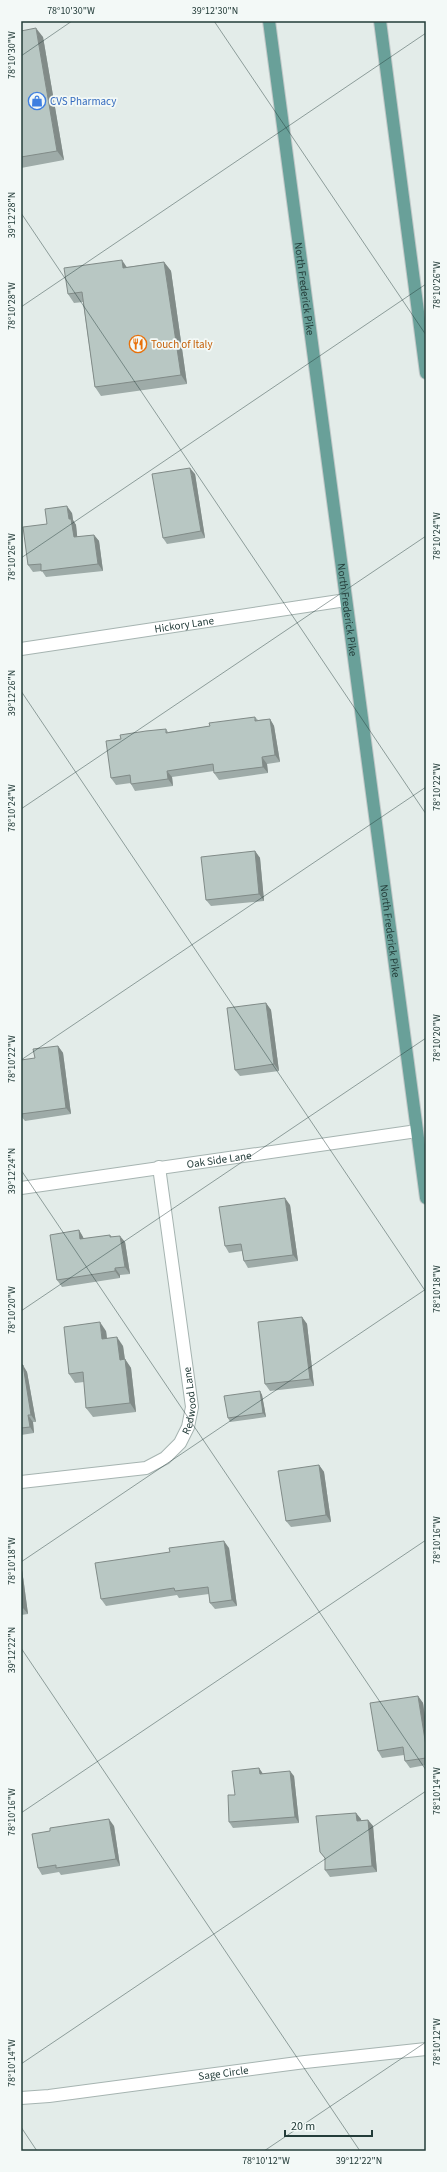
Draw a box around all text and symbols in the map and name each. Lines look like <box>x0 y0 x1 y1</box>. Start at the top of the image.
text: 78°10'30"W <box>47 4 95 18</box>
text: 39°12'30"N <box>192 4 238 18</box>
text: 78°10'30"W <box>5 31 19 79</box>
shop icon: CVS Pharmacy <box>27 91 47 111</box>
place label: CVS Pharmacy <box>50 94 116 109</box>
text: 39°12'28"N <box>5 192 19 238</box>
street label: North Frederick Pike <box>291 241 318 337</box>
text: 78°10'26"W <box>430 261 444 309</box>
text: 78°10'28"W <box>5 282 19 330</box>
restaurant icon: Touch of Italy <box>128 334 148 354</box>
place label: Touch of Italy <box>151 337 213 352</box>
text: 78°10'24"W <box>430 512 444 560</box>
text: 78°10'26"W <box>5 533 19 581</box>
street label: North Frederick Pike <box>333 562 361 658</box>
street label: Hickory Lane <box>153 613 216 637</box>
text: 39°12'26"N <box>5 670 19 716</box>
text: 78°10'22"W <box>430 763 444 811</box>
text: 78°10'24"W <box>5 784 19 832</box>
street label: North Frederick Pike <box>376 884 404 979</box>
text: 78°10'20"W <box>430 1014 444 1062</box>
text: 78°10'22"W <box>5 1035 19 1083</box>
text: 39°12'24"N <box>5 1148 19 1194</box>
street label: Oak Side Lane <box>186 1148 253 1172</box>
text: 78°10'18"W <box>430 1265 444 1313</box>
text: 78°10'20"W <box>5 1286 19 1334</box>
street label: Redwood Lane <box>178 1365 200 1437</box>
text: 78°10'16"W <box>430 1516 444 1564</box>
text: 78°10'18"W <box>5 1537 19 1585</box>
text: 39°12'22"N <box>5 1627 19 1673</box>
text: 78°10'14"W <box>430 1767 444 1815</box>
text: 78°10'16"W <box>5 1788 19 1836</box>
text: 78°10'12"W <box>430 2018 444 2066</box>
text: 78°10'14"W <box>5 2039 19 2087</box>
street label: Sage Circle <box>197 2063 250 2084</box>
scale bar <box>285 2112 372 2138</box>
text: 20 m <box>291 2118 315 2135</box>
text: 78°10'12"W <box>242 2154 290 2168</box>
text: 39°12'22"N <box>336 2154 382 2168</box>

